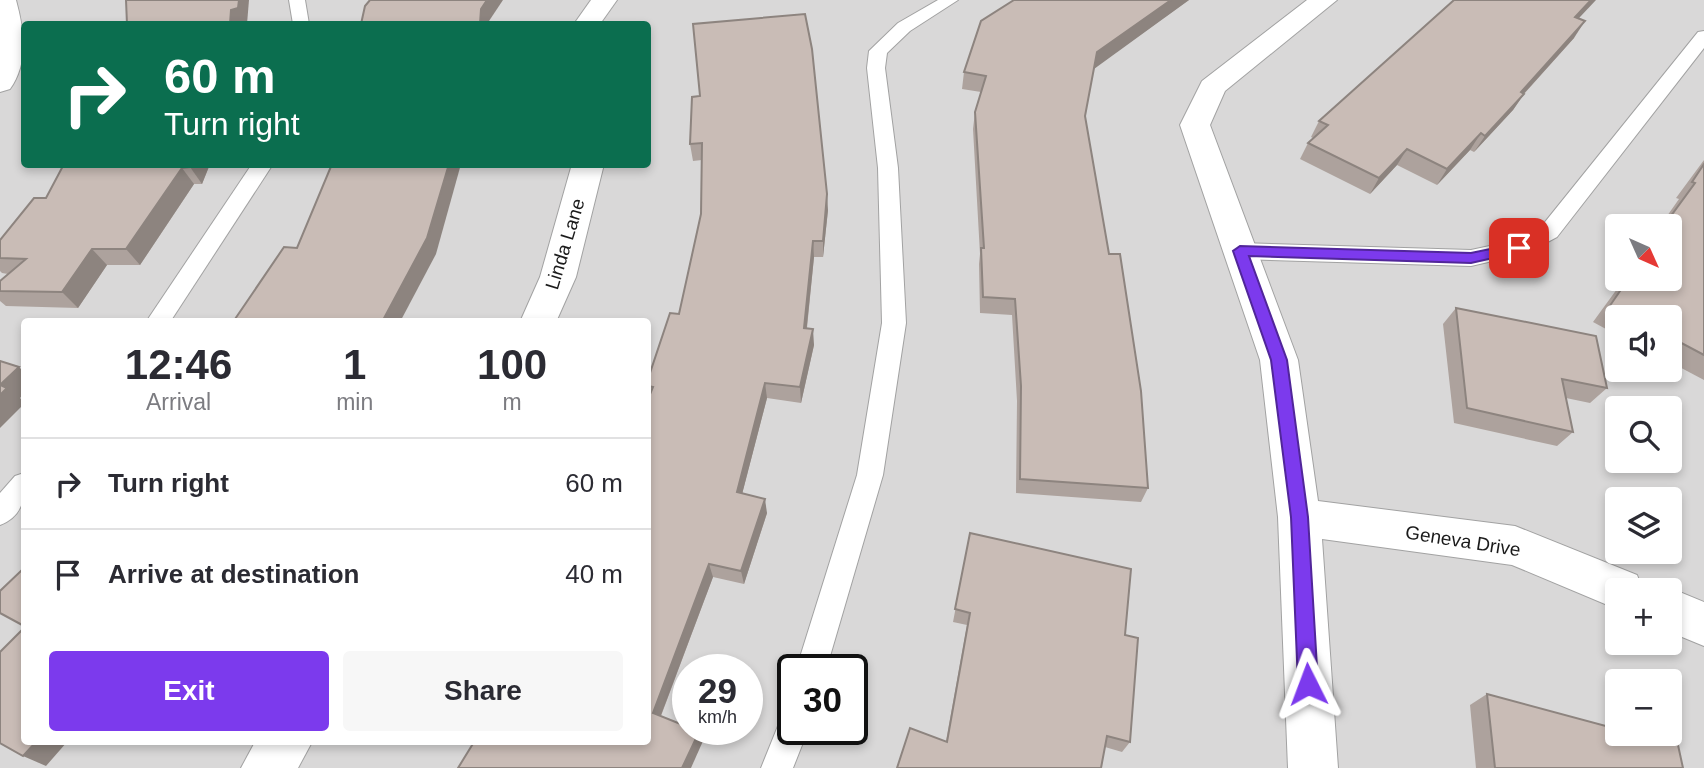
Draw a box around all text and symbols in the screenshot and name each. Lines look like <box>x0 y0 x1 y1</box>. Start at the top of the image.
icon: right <box>49 49 140 140</box>
text: 60 m <box>164 49 276 103</box>
text: Turn right <box>164 106 300 142</box>
street label: Linda Lane <box>541 196 589 292</box>
north arrow <box>1605 214 1682 290</box>
map controls <box>1605 214 1682 746</box>
pin <box>1489 218 1549 278</box>
icon: arrive <box>1500 229 1538 267</box>
button: sound <box>1605 305 1682 382</box>
text: 12:46 <box>125 341 232 388</box>
text: 1 <box>343 341 366 388</box>
text: 100 <box>477 341 547 388</box>
text: Arrival <box>146 389 211 415</box>
text: min <box>336 389 373 415</box>
text: m <box>503 389 522 415</box>
button: search <box>1605 396 1682 473</box>
icon: right <box>49 465 87 503</box>
text: Turn right <box>108 468 229 498</box>
text: 60 m <box>565 468 623 498</box>
button: layers <box>1605 487 1682 564</box>
street label: Geneva Drive <box>1404 522 1522 560</box>
icon: arrive <box>49 556 87 594</box>
text: Arrive at destination <box>108 559 359 589</box>
text: 40 m <box>565 559 623 589</box>
button: + <box>1605 578 1682 655</box>
position arrow <box>1271 647 1345 721</box>
button: Exit <box>49 651 329 731</box>
button: Share <box>343 651 623 731</box>
speed limit sign: 30 <box>777 654 868 745</box>
button: − <box>1605 669 1682 746</box>
text: 29 <box>698 671 737 710</box>
text: km/h <box>698 707 737 727</box>

